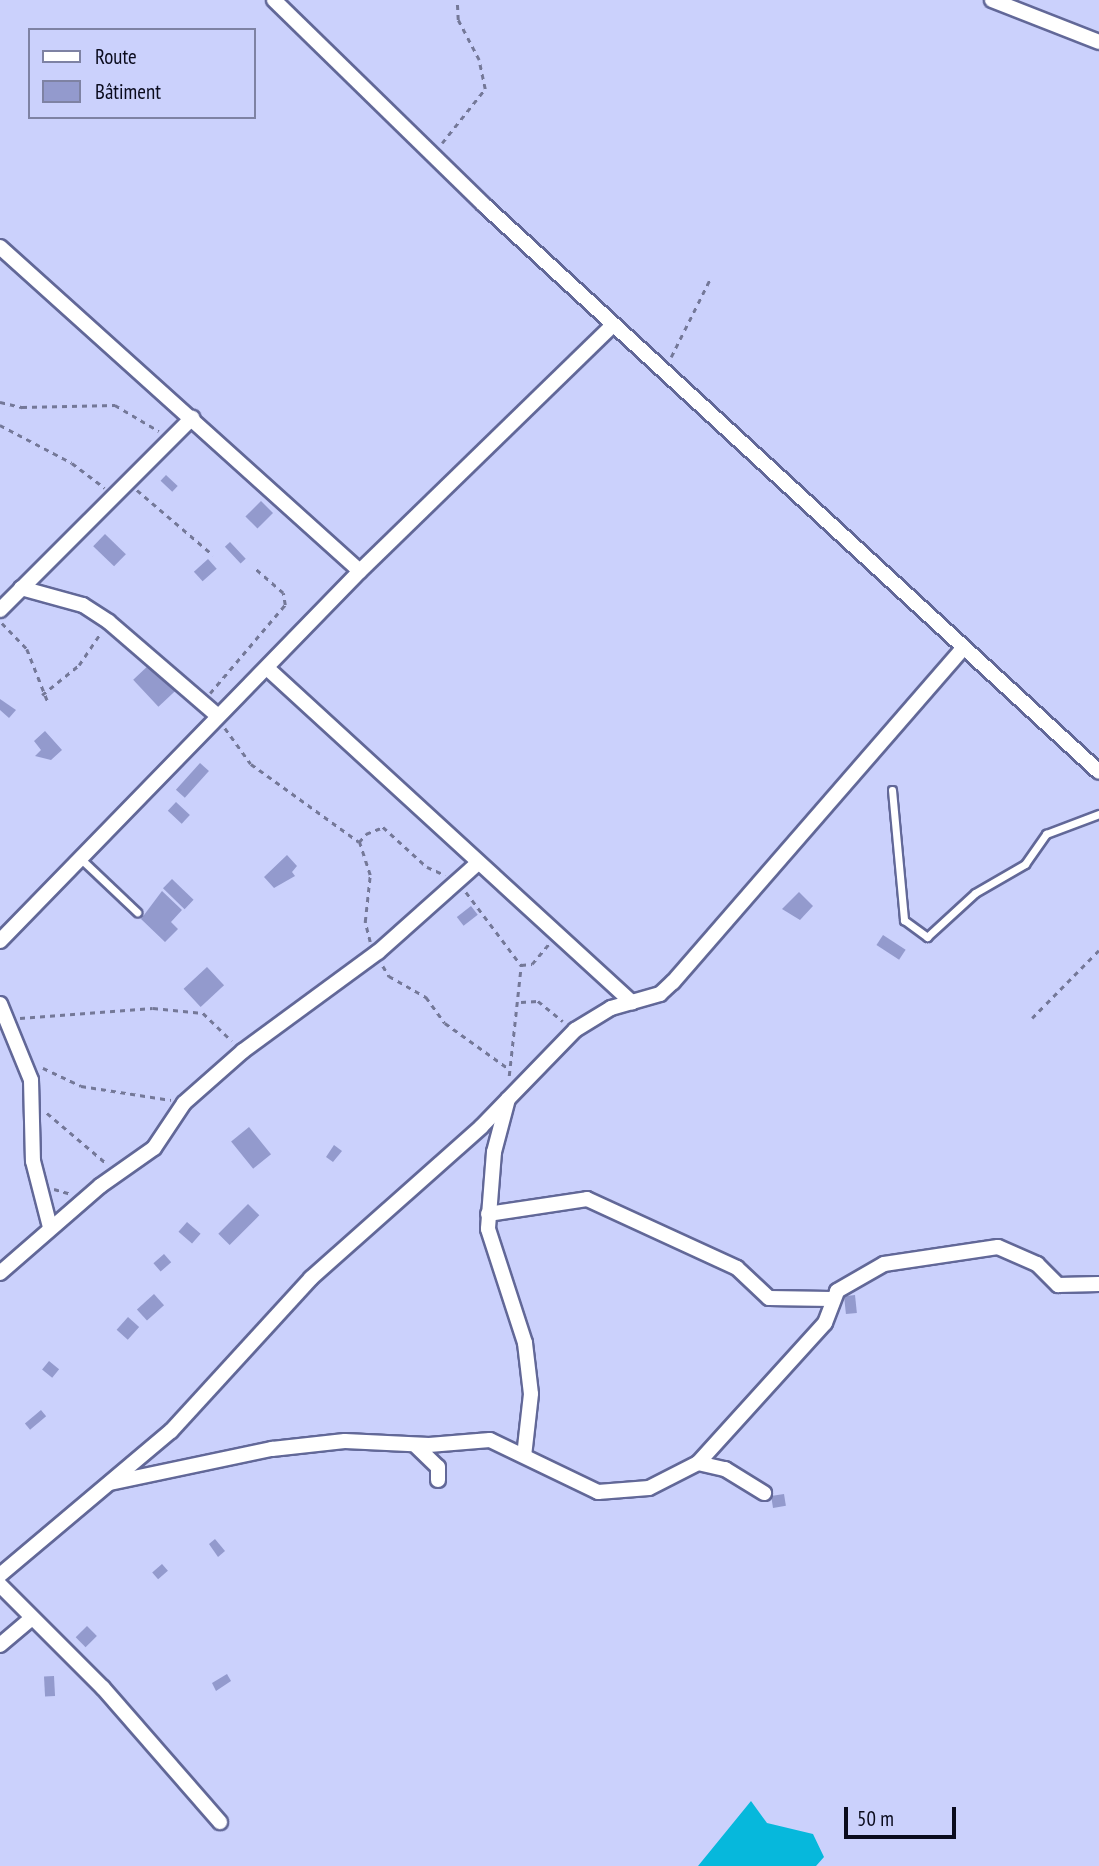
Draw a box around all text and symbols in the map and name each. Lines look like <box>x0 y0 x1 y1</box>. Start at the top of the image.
legend <box>28 28 256 119</box>
text: Route <box>95 43 137 70</box>
text: Bâtiment <box>95 78 161 105</box>
scale bar <box>847 1792 959 1836</box>
text: 50 m <box>857 1805 894 1832</box>

